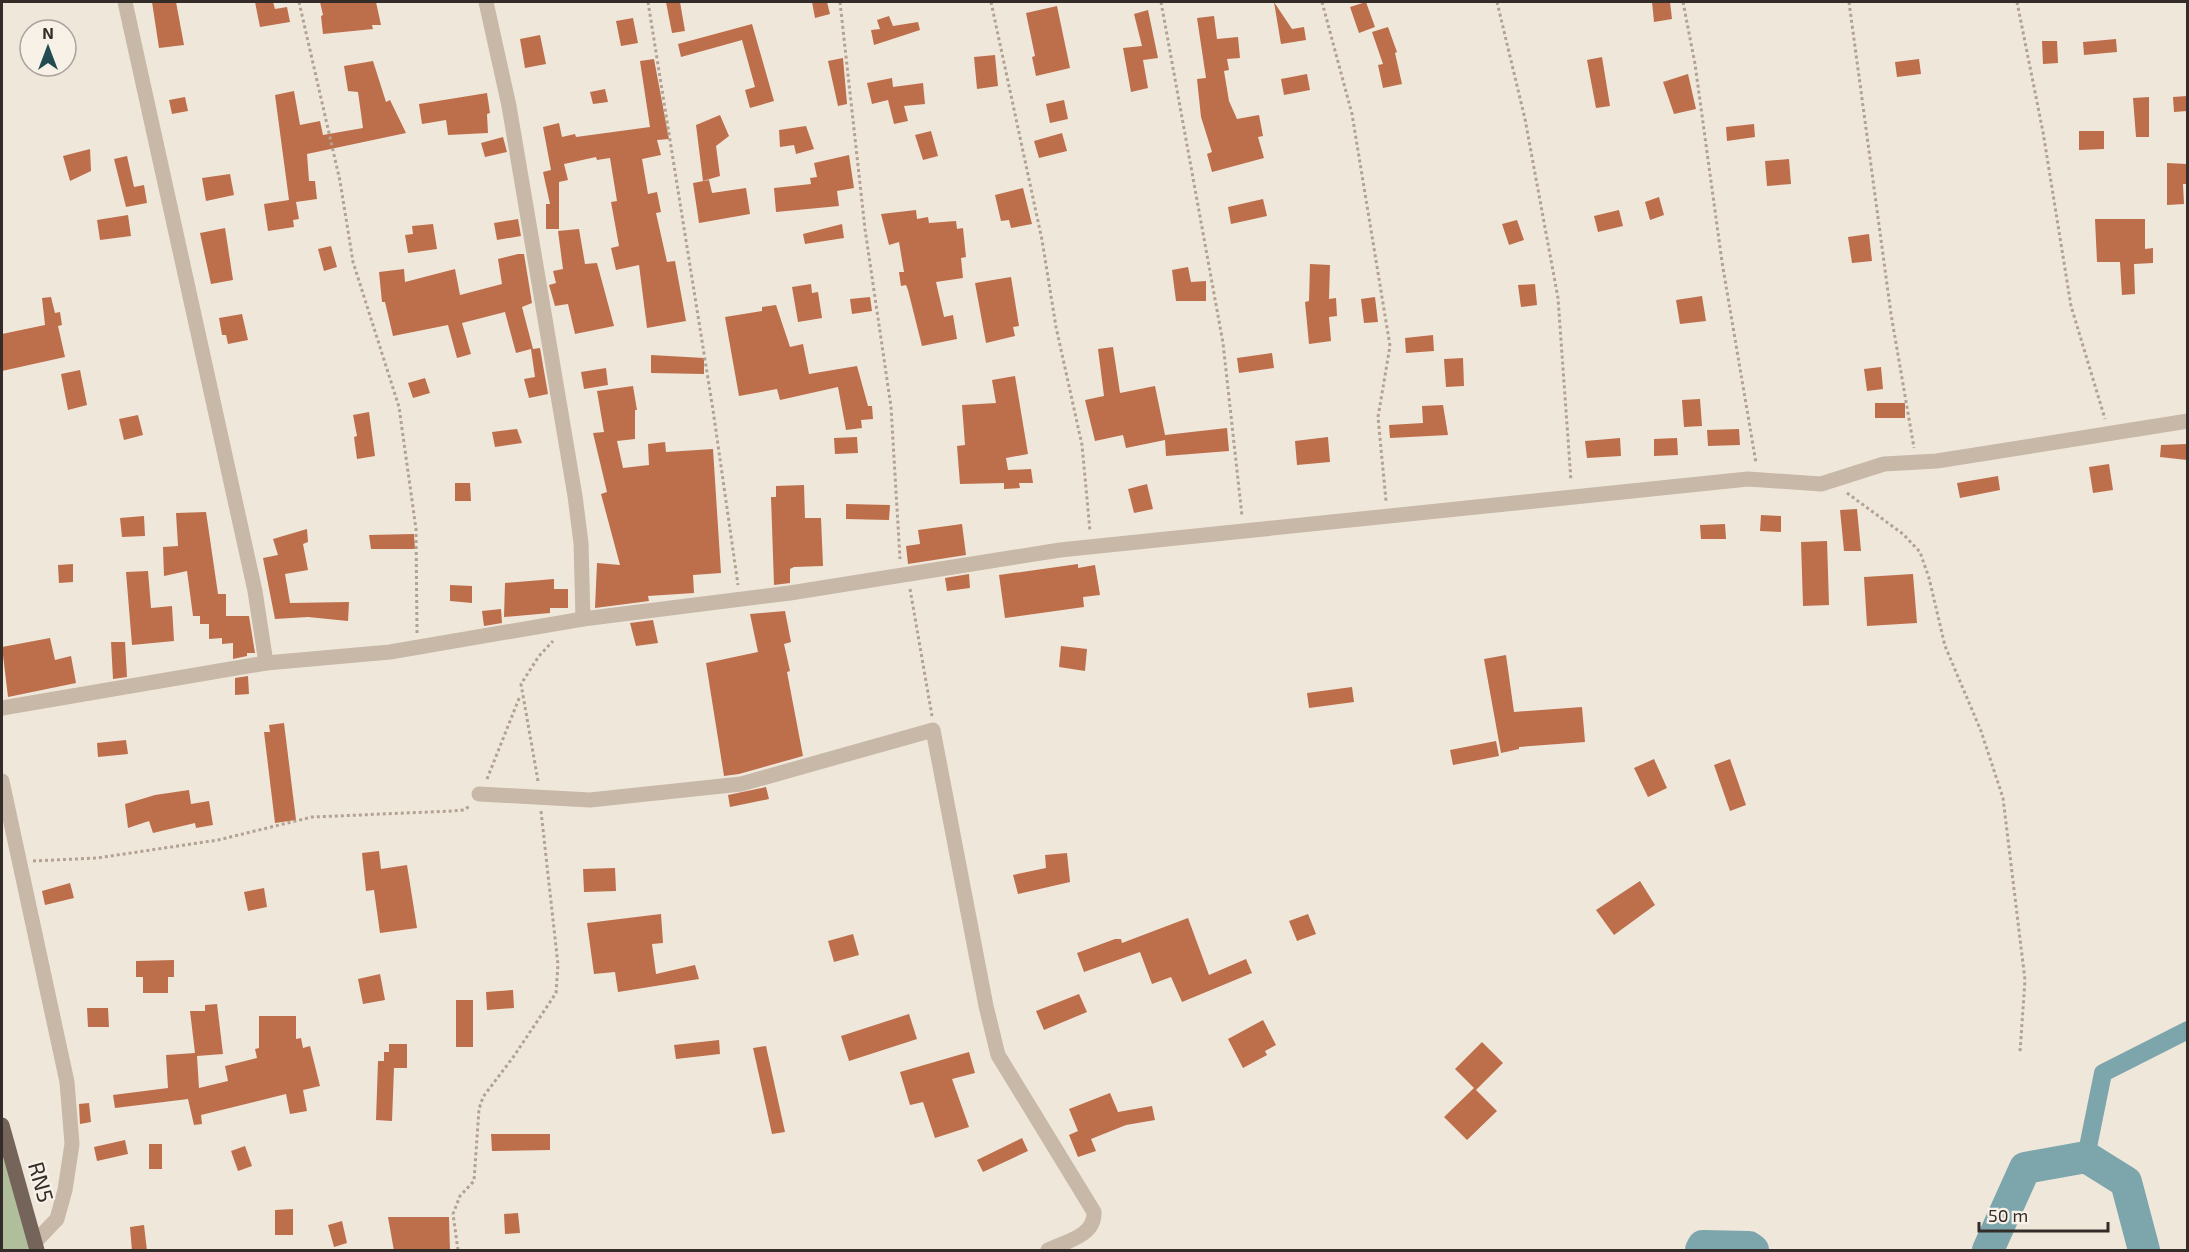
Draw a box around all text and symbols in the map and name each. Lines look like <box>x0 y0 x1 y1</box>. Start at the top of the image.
north arrow <box>18 18 78 78</box>
text: N <box>42 23 54 42</box>
street label: RN5 <box>24 1158 60 1205</box>
scale bar <box>1979 1195 2108 1233</box>
text: 50 m <box>1988 1204 2028 1226</box>

